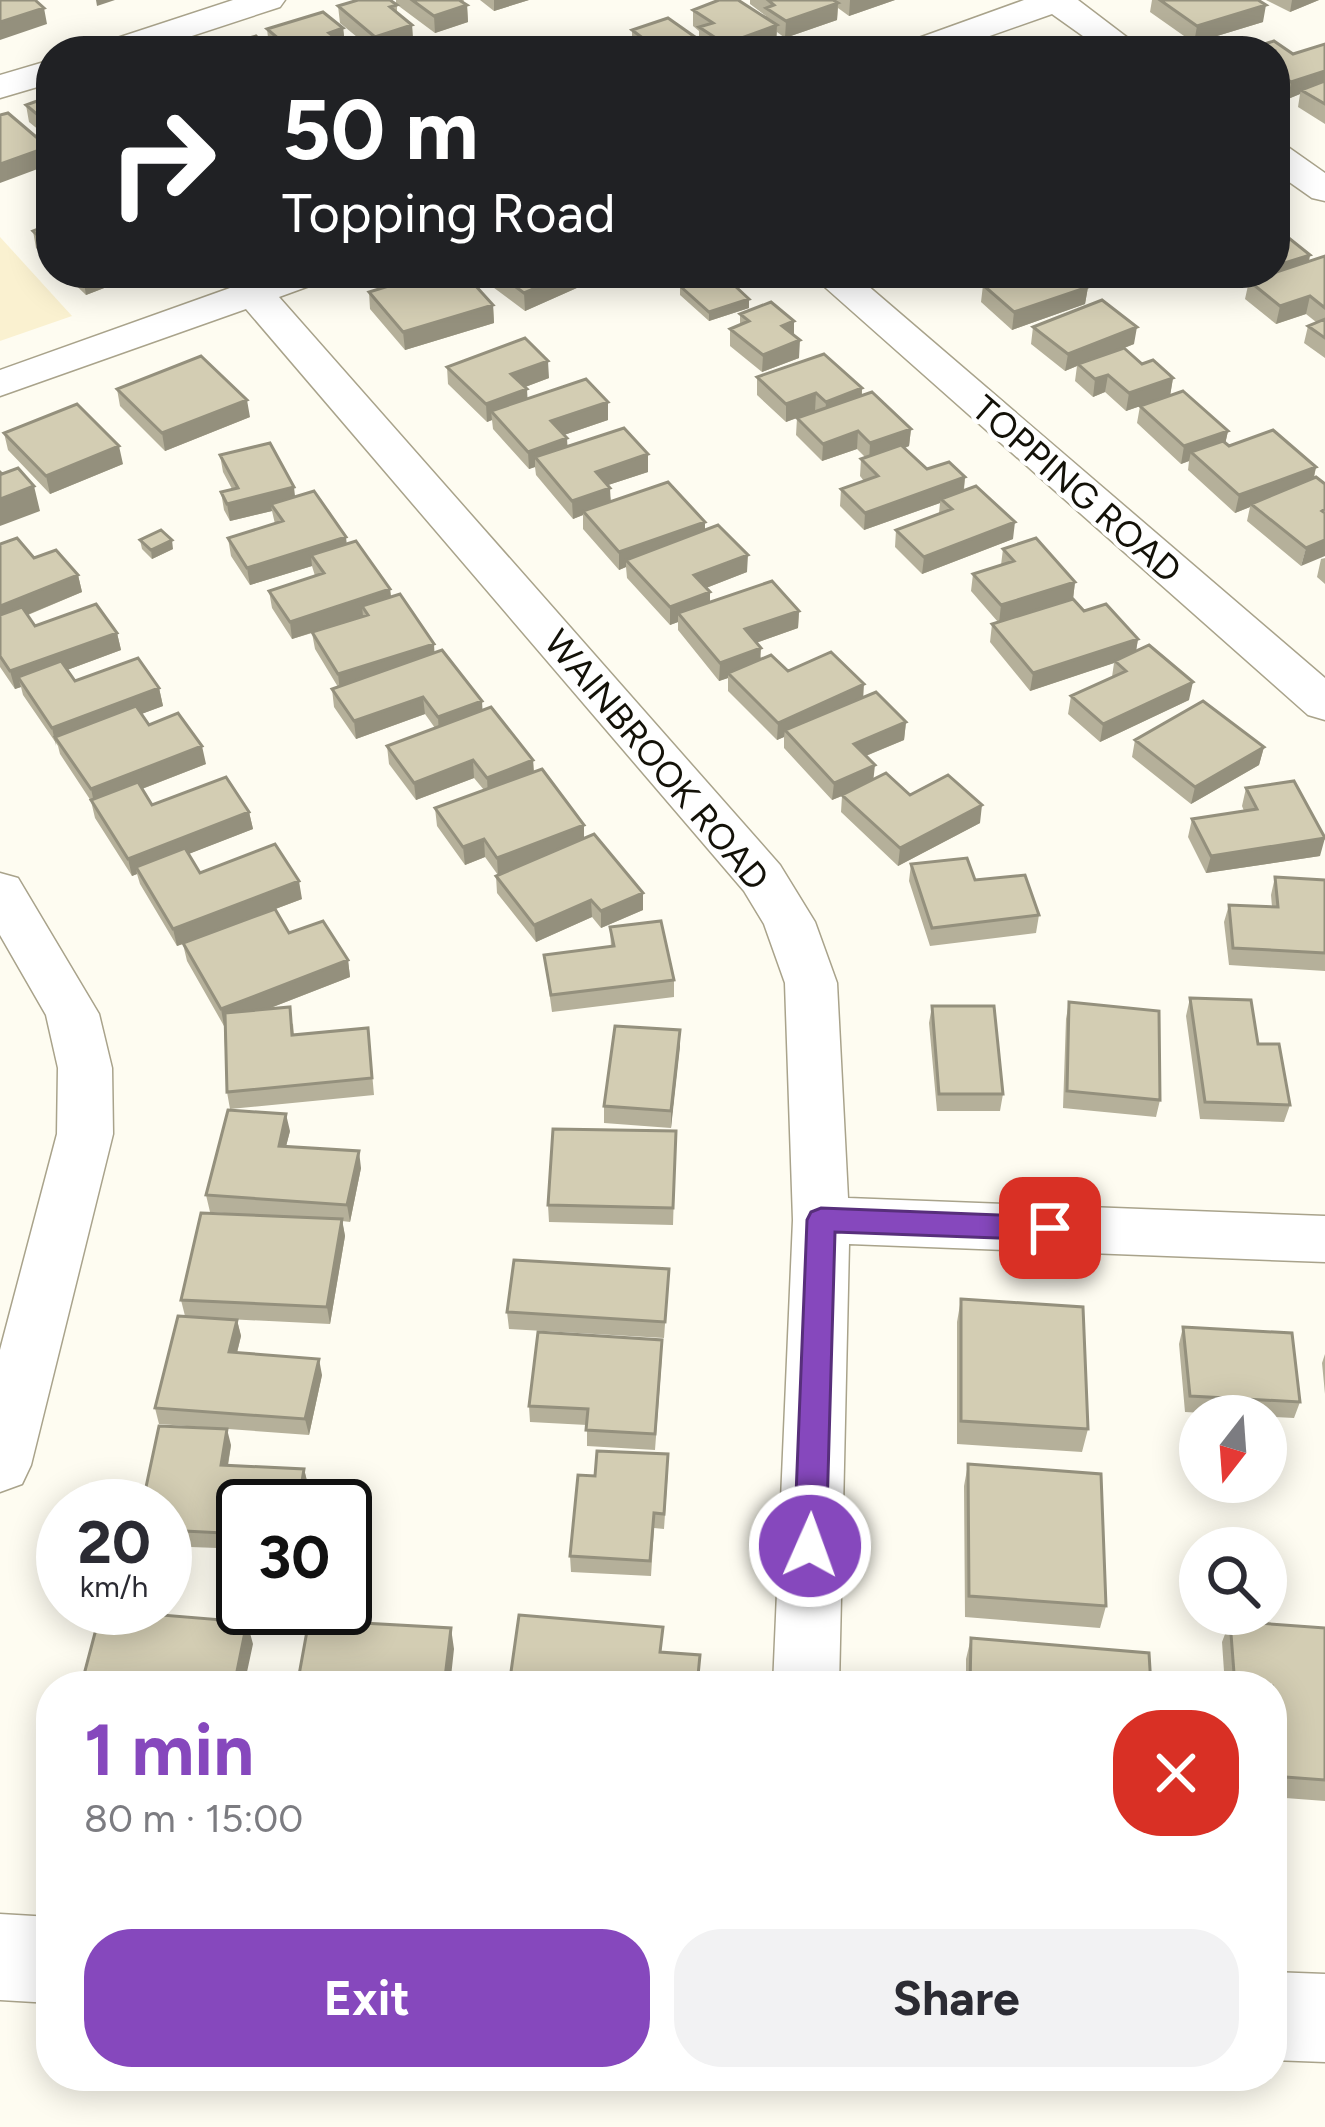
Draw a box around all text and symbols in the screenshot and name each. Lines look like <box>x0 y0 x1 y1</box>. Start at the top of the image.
text: 50 m <box>282 79 478 180</box>
icon: right <box>84 84 240 240</box>
text: Topping Road <box>282 181 616 246</box>
street label: TOPPING ROAD <box>964 387 1190 591</box>
street label: WAINBROOK ROAD <box>536 621 778 899</box>
pin <box>999 1177 1101 1279</box>
icon: arrive <box>1017 1195 1083 1261</box>
north arrow <box>1179 1395 1287 1503</box>
map controls <box>1179 1395 1287 1635</box>
speed limit sign: 30 <box>216 1479 372 1635</box>
position arrow <box>747 1483 873 1609</box>
text: 20 <box>77 1506 151 1578</box>
button: search <box>1179 1527 1287 1635</box>
text: km/h <box>80 1568 148 1605</box>
text: 1 min <box>84 1707 254 1793</box>
button: close <box>1113 1710 1239 1836</box>
text: 80 m · 15:00 <box>84 1795 303 1842</box>
button: Exit <box>84 1929 650 2067</box>
button: Share <box>674 1929 1239 2067</box>

